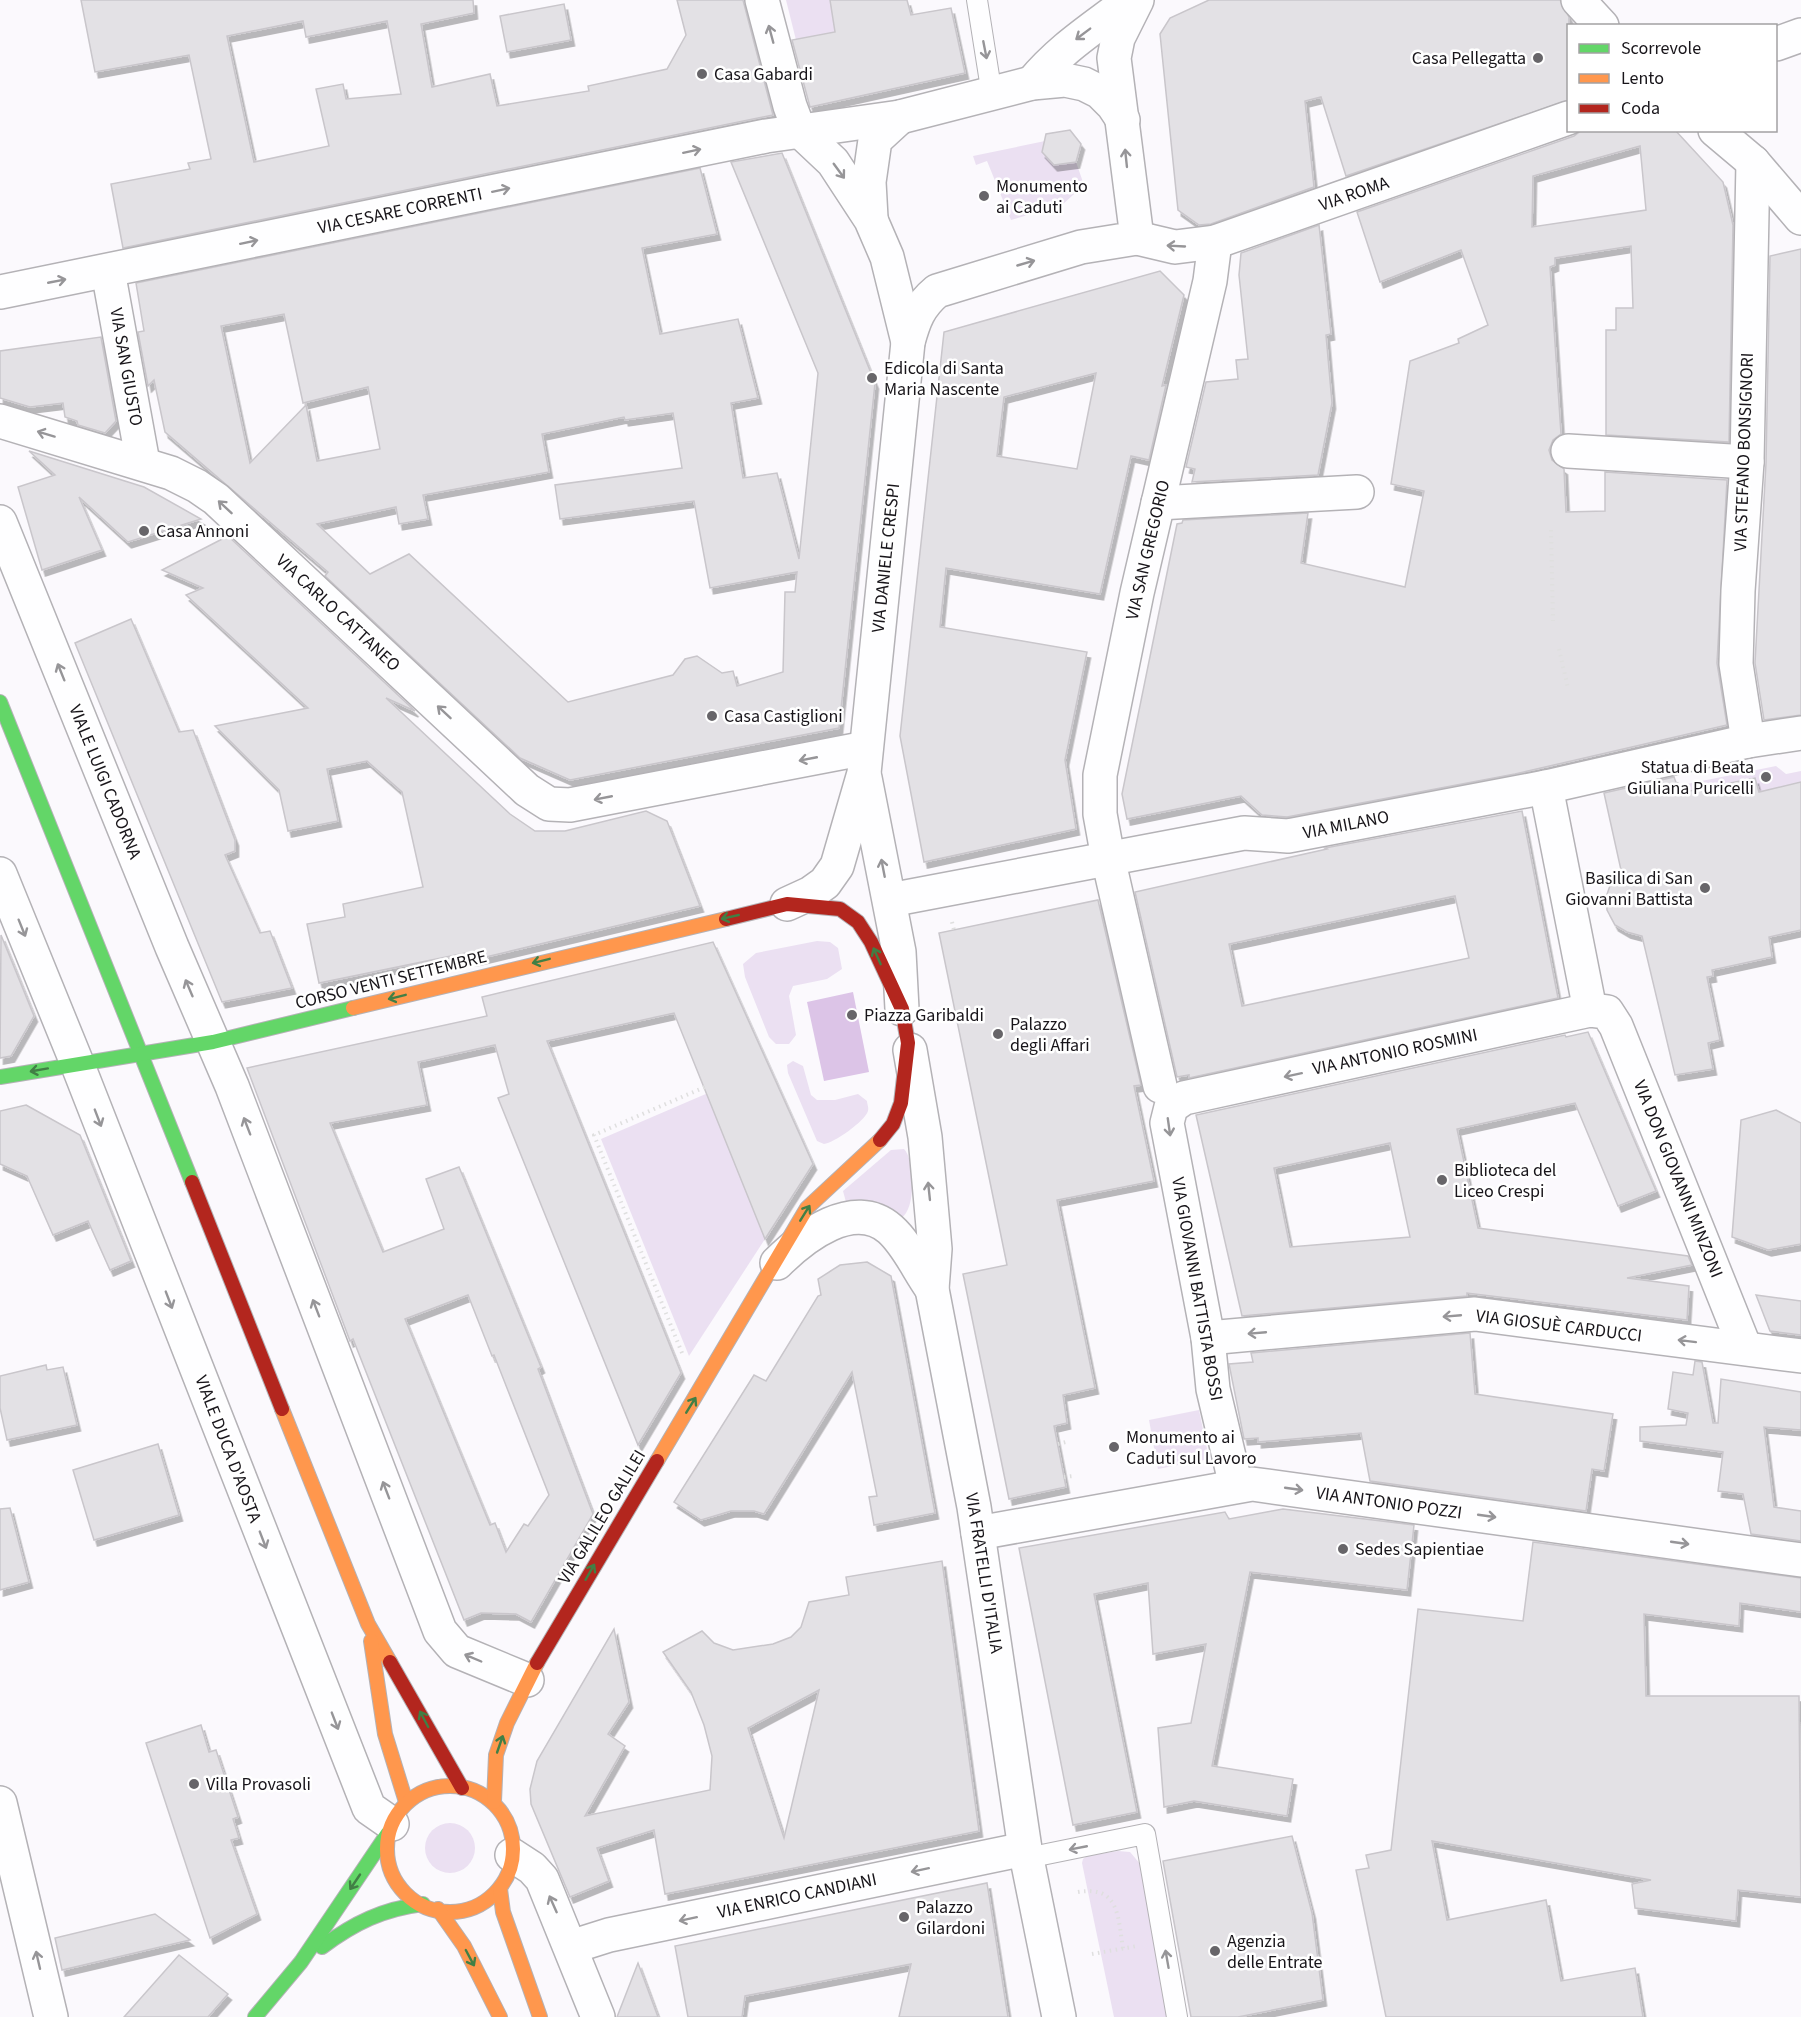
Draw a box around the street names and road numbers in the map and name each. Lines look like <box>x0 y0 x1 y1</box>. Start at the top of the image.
street label: VIA ROMA <box>1316 170 1393 218</box>
street label: VIA CESARE CORRENTI <box>315 181 485 241</box>
street label: VIA SAN GIUSTO <box>103 306 149 428</box>
street label: VIA STEFANO BONSIGNORI <box>1728 352 1760 552</box>
street label: VIA SAN GREGORIO <box>1120 478 1176 622</box>
street label: VIA DANIELE CRESPI <box>866 482 906 634</box>
street label: VIA CARLO CATTANEO <box>270 549 406 677</box>
street label: VIALE LUIGI CADORNA <box>63 701 147 863</box>
street label: VIA MILANO <box>1301 804 1391 846</box>
street label: CORSO VENTI SETTEMBRE <box>293 944 489 1016</box>
street label: VIA ANTONIO ROSMINI <box>1310 1022 1480 1082</box>
street label: VIA DON GIOVANNI MINZONI <box>1627 1077 1729 1281</box>
street label: VIA GIOVANNI BATTISTA BOSSI <box>1165 1175 1229 1403</box>
street label: VIA GIOSUÈ CARDUCCI <box>1474 1303 1644 1349</box>
street label: VIALE DUCA D'AOSTA <box>188 1372 268 1527</box>
street label: VIA GALILEO GALILEI <box>552 1445 652 1589</box>
street label: VIA ANTONIO POZZI <box>1314 1480 1464 1526</box>
street label: VIA FRATELLI D'ITALIA <box>959 1491 1009 1655</box>
street label: VIA ENRICO CANDIANI <box>715 1867 879 1925</box>

